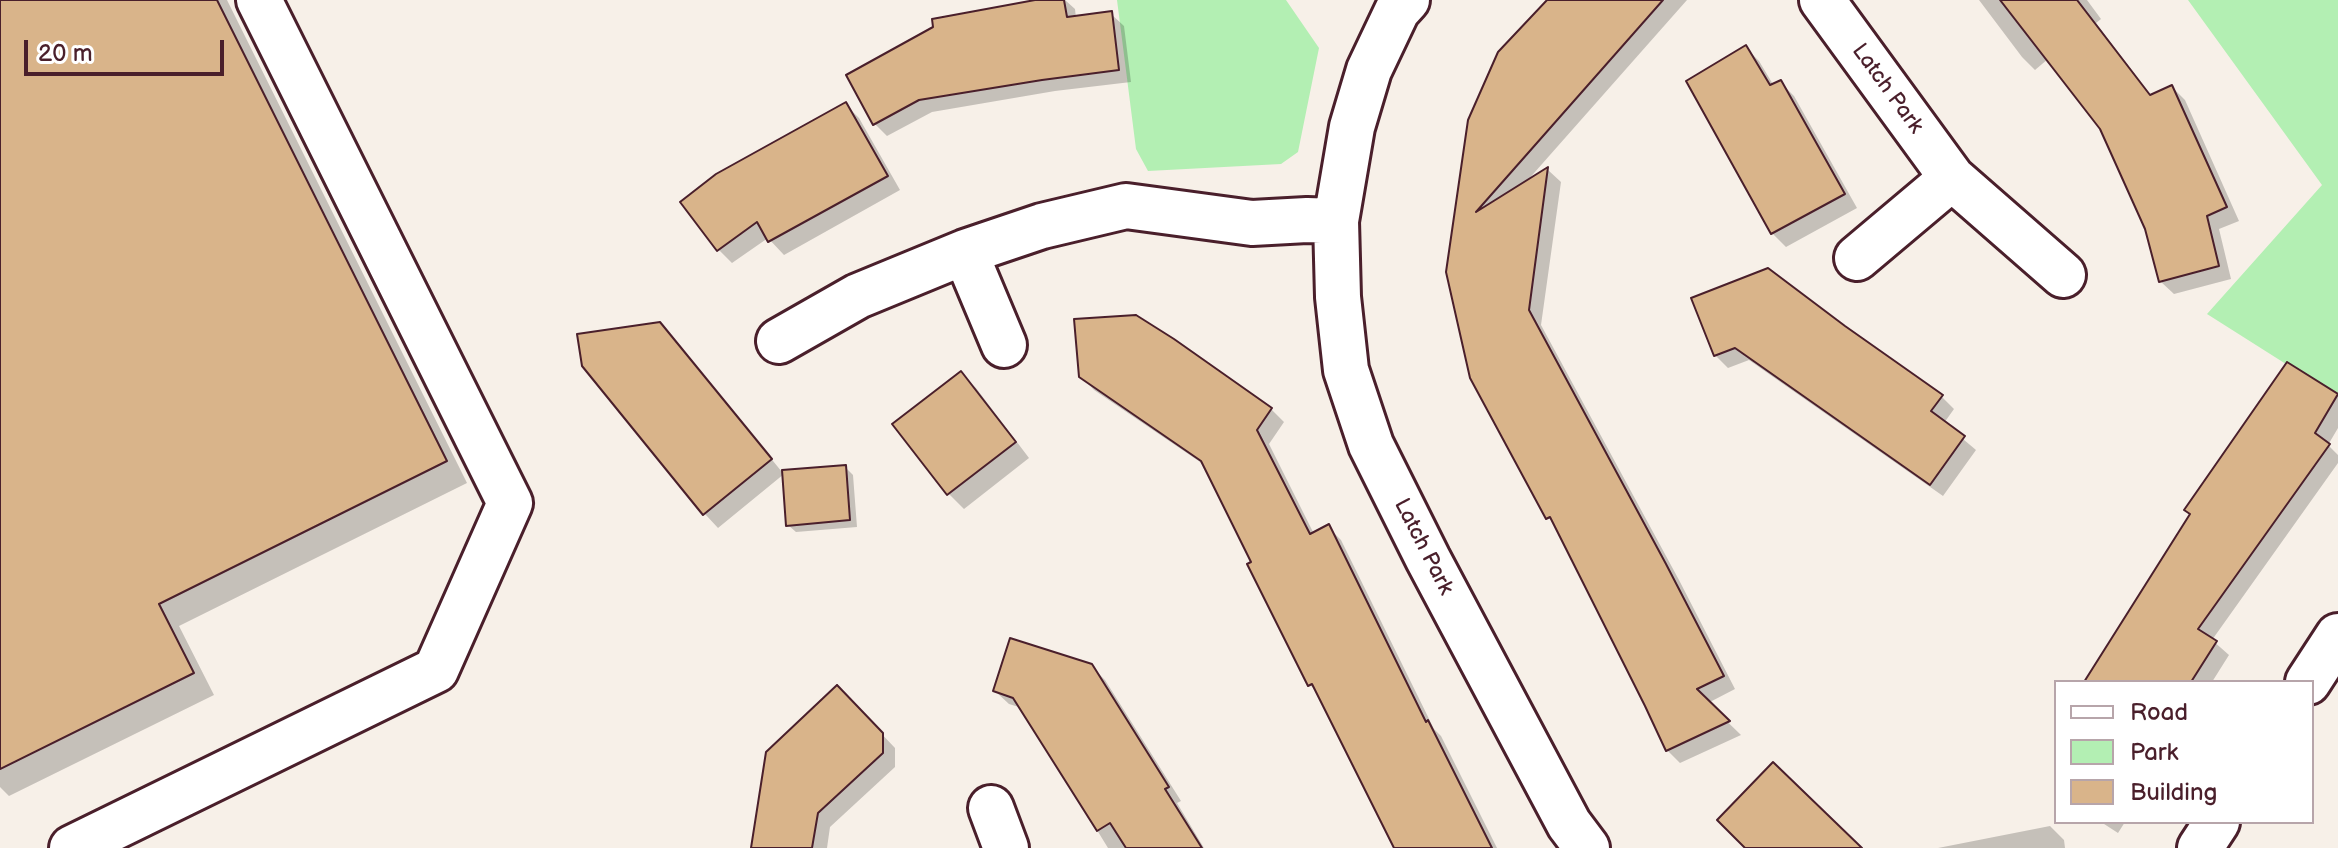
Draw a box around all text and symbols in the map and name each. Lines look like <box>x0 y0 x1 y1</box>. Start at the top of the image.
scale bar <box>28 24 228 74</box>
text: 20 m <box>38 39 93 68</box>
street label: Latch Park <box>1846 39 1928 139</box>
street label: Latch Park <box>1388 494 1458 600</box>
legend <box>2054 680 2314 824</box>
text: Road <box>2130 698 2188 727</box>
text: Park <box>2130 738 2178 767</box>
text: Building <box>2130 778 2217 807</box>

